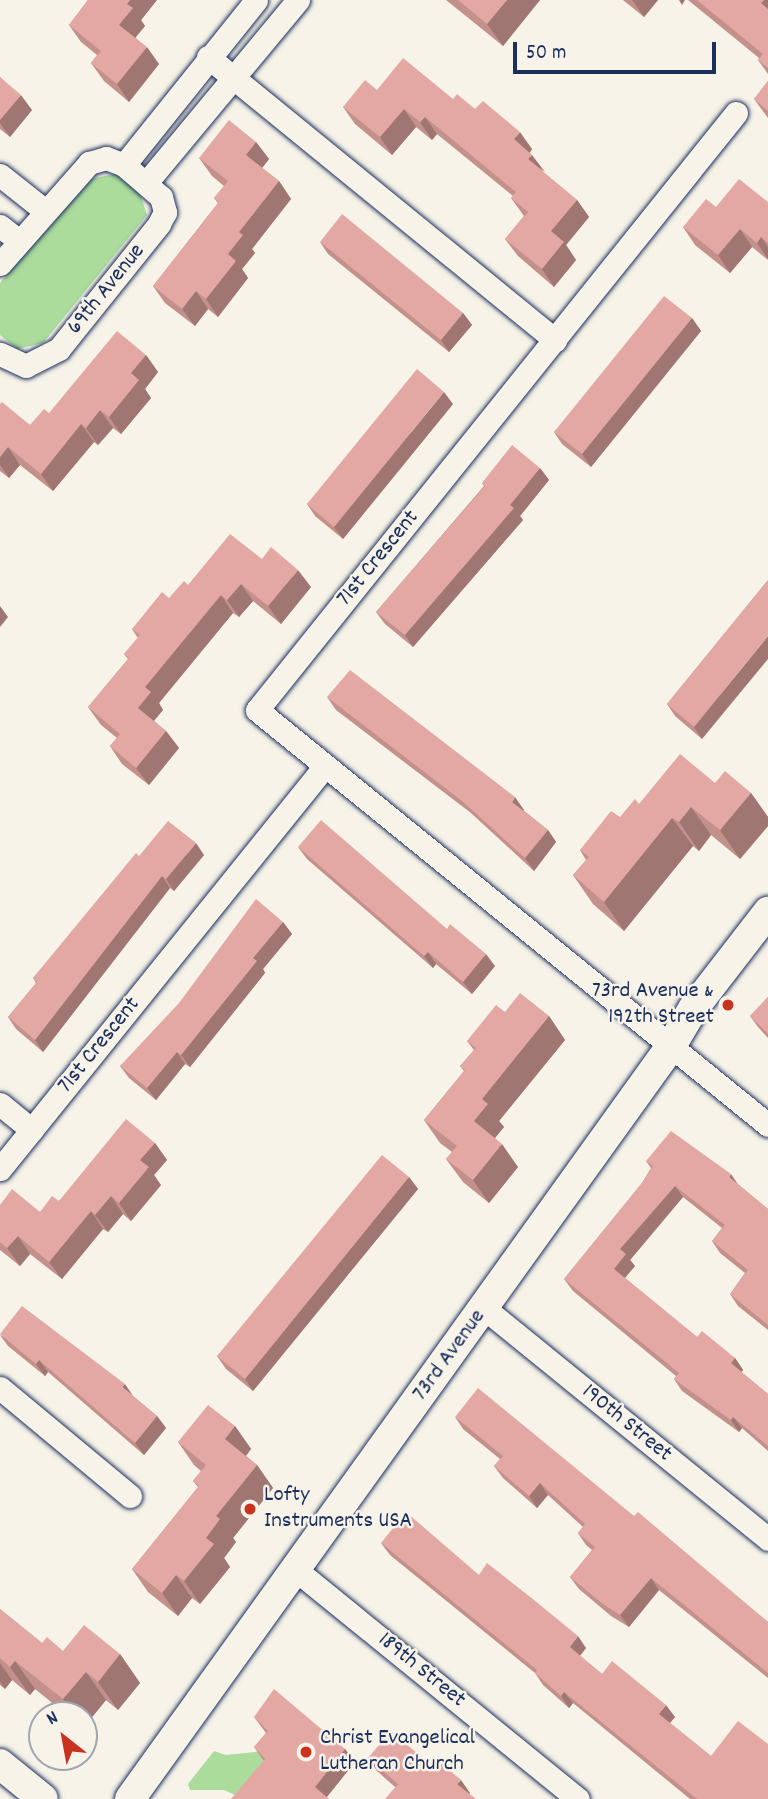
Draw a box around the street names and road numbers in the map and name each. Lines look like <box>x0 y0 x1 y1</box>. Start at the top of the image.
street label: 69th Avenue <box>62 239 152 341</box>
street label: 71st Crescent <box>332 505 426 613</box>
street label: 71st Crescent <box>53 992 147 1100</box>
street label: 73rd Avenue <box>408 1305 492 1407</box>
street label: 190th Street <box>575 1379 677 1469</box>
street label: 189th Street <box>372 1627 470 1715</box>

